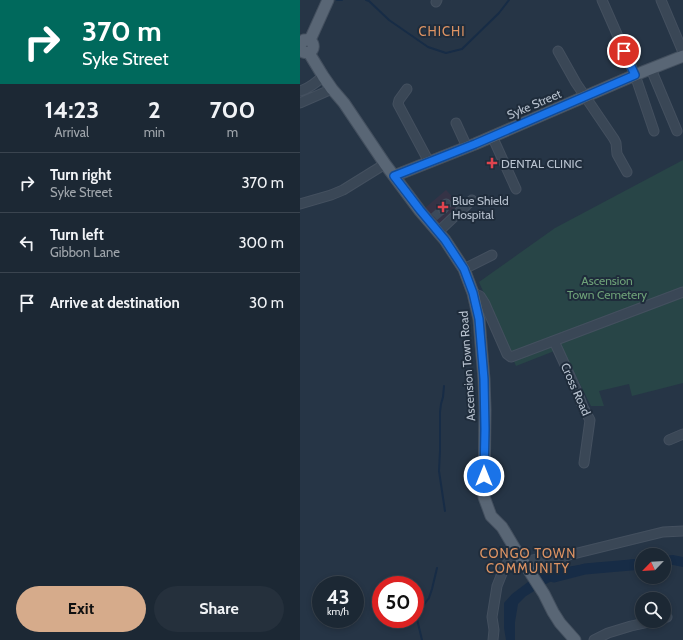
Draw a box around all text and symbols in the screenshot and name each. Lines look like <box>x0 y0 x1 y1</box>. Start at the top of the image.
text: 370 m <box>82 14 162 48</box>
icon: right <box>16 16 68 68</box>
district label: CHICHI <box>418 23 466 39</box>
pin <box>607 34 641 68</box>
icon: arrive <box>613 40 635 62</box>
text: Syke Street <box>82 48 169 70</box>
street label: Syke Street <box>505 86 563 122</box>
text: 14:23 <box>44 95 99 124</box>
text: 2 <box>148 95 161 124</box>
text: 700 <box>210 95 256 124</box>
text: Arrival <box>55 124 89 140</box>
text: min <box>144 124 165 140</box>
text: m <box>227 124 238 140</box>
place label: DENTAL CLINIC <box>501 156 582 171</box>
marker: DENTAL CLINIC <box>486 157 498 169</box>
text: Turn right <box>50 166 111 184</box>
icon: right <box>16 172 38 194</box>
text: 370 m <box>241 174 284 192</box>
text: Syke Street <box>50 184 112 200</box>
place label: Blue Shield Hospital <box>452 193 509 222</box>
marker: Blue Shield Hospital <box>437 201 449 213</box>
text: Turn left <box>50 226 104 244</box>
icon: left <box>16 232 38 254</box>
text: 300 m <box>238 234 284 252</box>
text: Gibbon Lane <box>50 244 120 260</box>
park label: Ascension Town Cemetery <box>567 273 647 302</box>
icon: arrive <box>16 292 38 314</box>
text: Arrive at destination <box>50 294 180 312</box>
text: 30 m <box>249 294 284 312</box>
street label: Ascension Town Road <box>456 310 478 422</box>
street label: Cross Road <box>558 360 594 418</box>
position arrow <box>463 455 505 497</box>
district label: CONGO TOWN COMMUNITY <box>480 545 576 576</box>
north arrow <box>635 548 671 584</box>
map controls <box>635 548 671 628</box>
speed limit sign: 50 <box>372 576 424 628</box>
text: 43 <box>326 585 350 609</box>
button: Exit <box>16 586 146 632</box>
button: Share <box>154 586 284 632</box>
button: search <box>635 592 671 628</box>
text: km/h <box>327 605 349 618</box>

